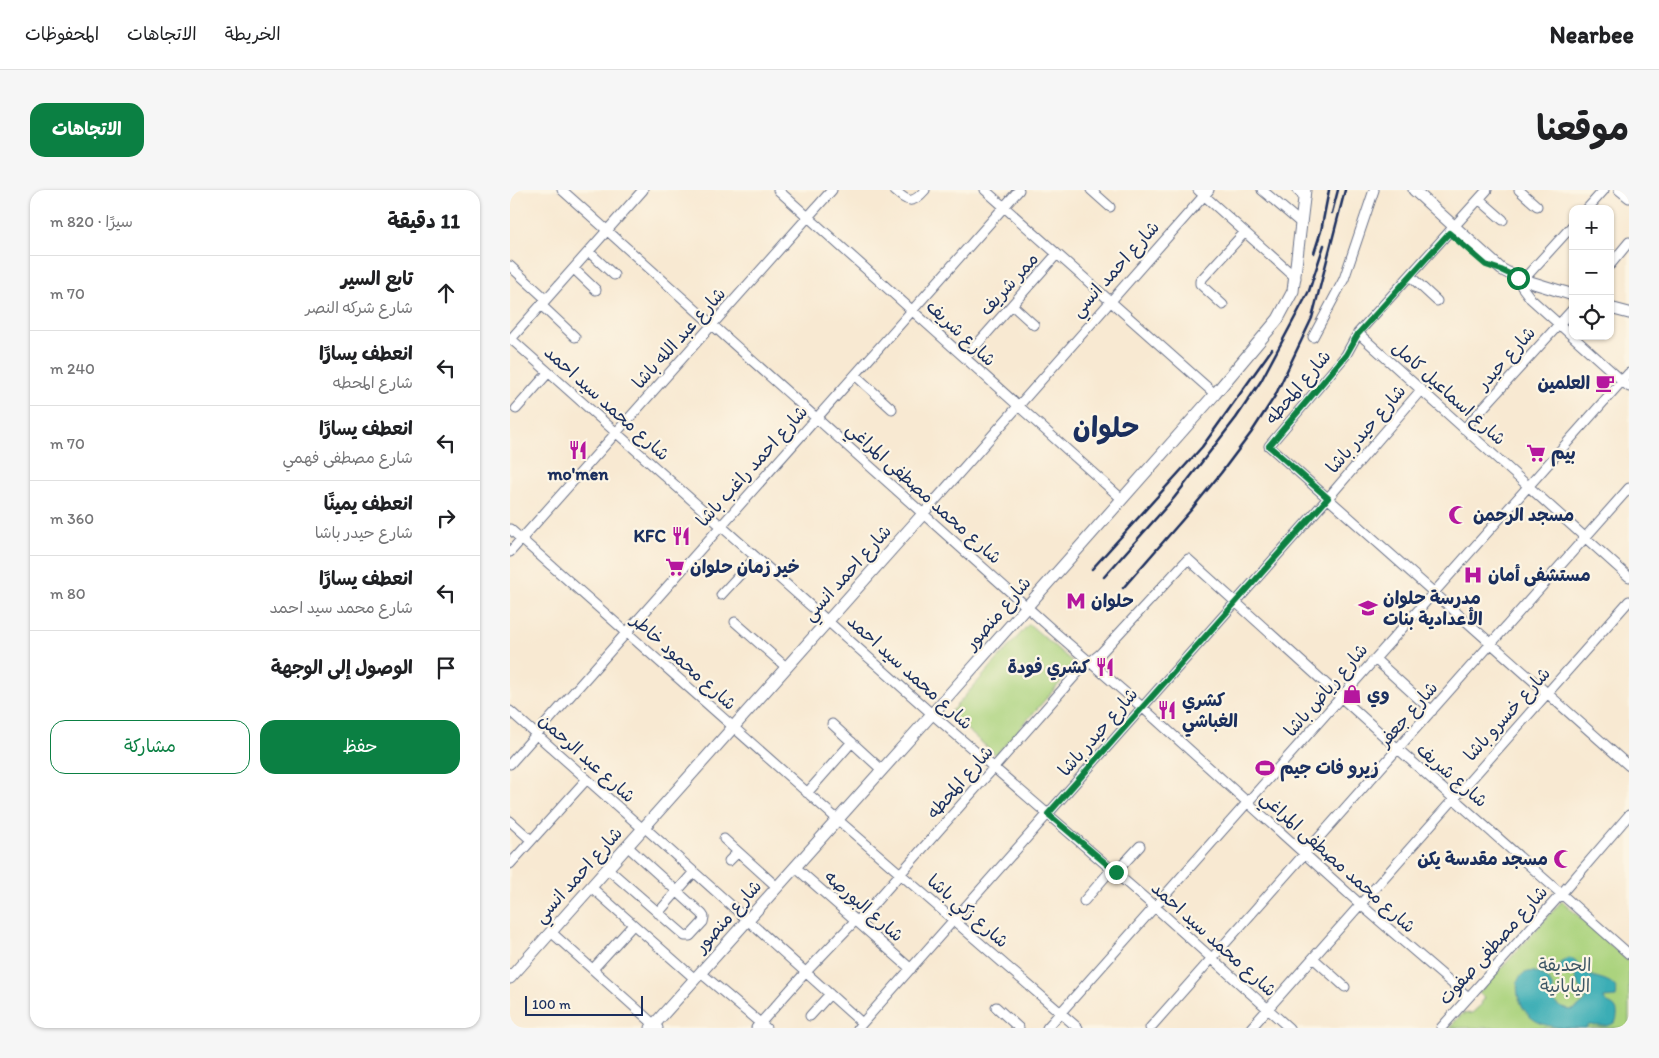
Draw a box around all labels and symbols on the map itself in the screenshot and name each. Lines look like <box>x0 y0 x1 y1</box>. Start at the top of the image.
street label: شارع احمد انسي <box>1066 216 1168 325</box>
street label: ممر شريف <box>975 248 1043 320</box>
route start <box>1507 267 1530 290</box>
street label: شارع عبد الله باشا <box>628 283 731 394</box>
street label: شارع شريف <box>921 295 1000 372</box>
street label: شارع حيدر <box>1471 322 1541 396</box>
street label: شارع اسماعيل كامل <box>1387 336 1510 451</box>
street label: شارع محمد سيد احمد <box>539 341 674 466</box>
street label: شارع المحطه <box>1261 345 1336 429</box>
place label: العلمين <box>1537 372 1590 394</box>
cafe icon: العلمين <box>1594 372 1616 394</box>
street label: شارع حيدر باشا <box>1321 380 1411 479</box>
street label: شارع احمد راغب باشا <box>692 401 813 532</box>
district label: حلوان <box>1073 410 1139 445</box>
street label: شارع محمد مصطفى المراغي <box>838 417 1006 572</box>
restaurant icon: mo'men <box>567 439 589 461</box>
supermarket icon: بيم <box>1525 442 1547 464</box>
place label: بيم <box>1551 442 1576 467</box>
place label: mo'men <box>547 463 609 485</box>
mosque icon: مسجد الرحمن <box>1447 504 1469 526</box>
place label: مسجد الرحمن <box>1473 504 1574 526</box>
street label: شارع احمد انسي <box>798 520 900 629</box>
place label: KFC <box>634 525 666 547</box>
restaurant icon: KFC <box>670 525 692 547</box>
supermarket icon: خير زمان حلوان <box>664 556 686 578</box>
place label: خير زمان حلوان <box>690 556 800 578</box>
hospital icon: مستشفى أمان <box>1462 564 1484 586</box>
place label: مستشفى أمان <box>1488 564 1591 587</box>
street label: شارع منصور <box>959 572 1037 656</box>
place label: مدرسة حلوان الأعدادية بنات <box>1383 587 1483 630</box>
metro station icon: حلوان <box>1065 590 1087 612</box>
place label: حلوان <box>1091 590 1134 612</box>
school or university icon: مدرسة حلوان الأعدادية بنات <box>1357 597 1379 619</box>
street label: شارع محمود خاطر <box>625 608 741 716</box>
street label: شارع محمد سيد احمد <box>842 610 977 735</box>
street label: شارع رياض باشا <box>1279 639 1373 742</box>
place label: كشري فودة <box>1007 656 1090 681</box>
restaurant icon: كشري فودة <box>1094 656 1116 678</box>
street label: شارع خسرو باشا <box>1459 662 1556 766</box>
street label: شارع جعفر <box>1372 677 1443 753</box>
street label: شارع حيدر باشا <box>1053 683 1143 782</box>
shop icon: وي <box>1341 683 1363 705</box>
place label: وي <box>1367 683 1390 708</box>
place label: كشري الغباشي <box>1182 689 1238 737</box>
restaurant icon: كشري الغباشي <box>1156 699 1178 721</box>
street label: شارع عبد الرحمن <box>533 709 640 808</box>
street label: شارع شريف <box>1411 738 1492 813</box>
street label: شارع المحطه <box>922 741 999 824</box>
sports icon: زيرو فات جيم <box>1254 757 1276 779</box>
place label: زيرو فات جيم <box>1280 757 1379 782</box>
street label: شارع محمد مصطفى المراغي <box>1252 786 1420 941</box>
street label: شارع احمد انسي <box>529 822 631 931</box>
place label: مسجد مقدسة يكن <box>1417 848 1548 870</box>
mosque icon: مسجد مقدسة يكن <box>1552 848 1574 870</box>
route end <box>1105 861 1128 884</box>
street label: شارع البورصه <box>819 866 908 947</box>
street label: شارع زكي باشا <box>919 870 1013 956</box>
street label: شارع منصور <box>688 875 767 959</box>
street label: شارع محمد سيد احمد <box>1146 877 1281 1002</box>
street label: شارع مصطفى صفوت <box>1434 881 1553 1010</box>
park label: الحديقة اليابانية <box>1538 954 1592 997</box>
scale bar <box>525 993 642 1016</box>

